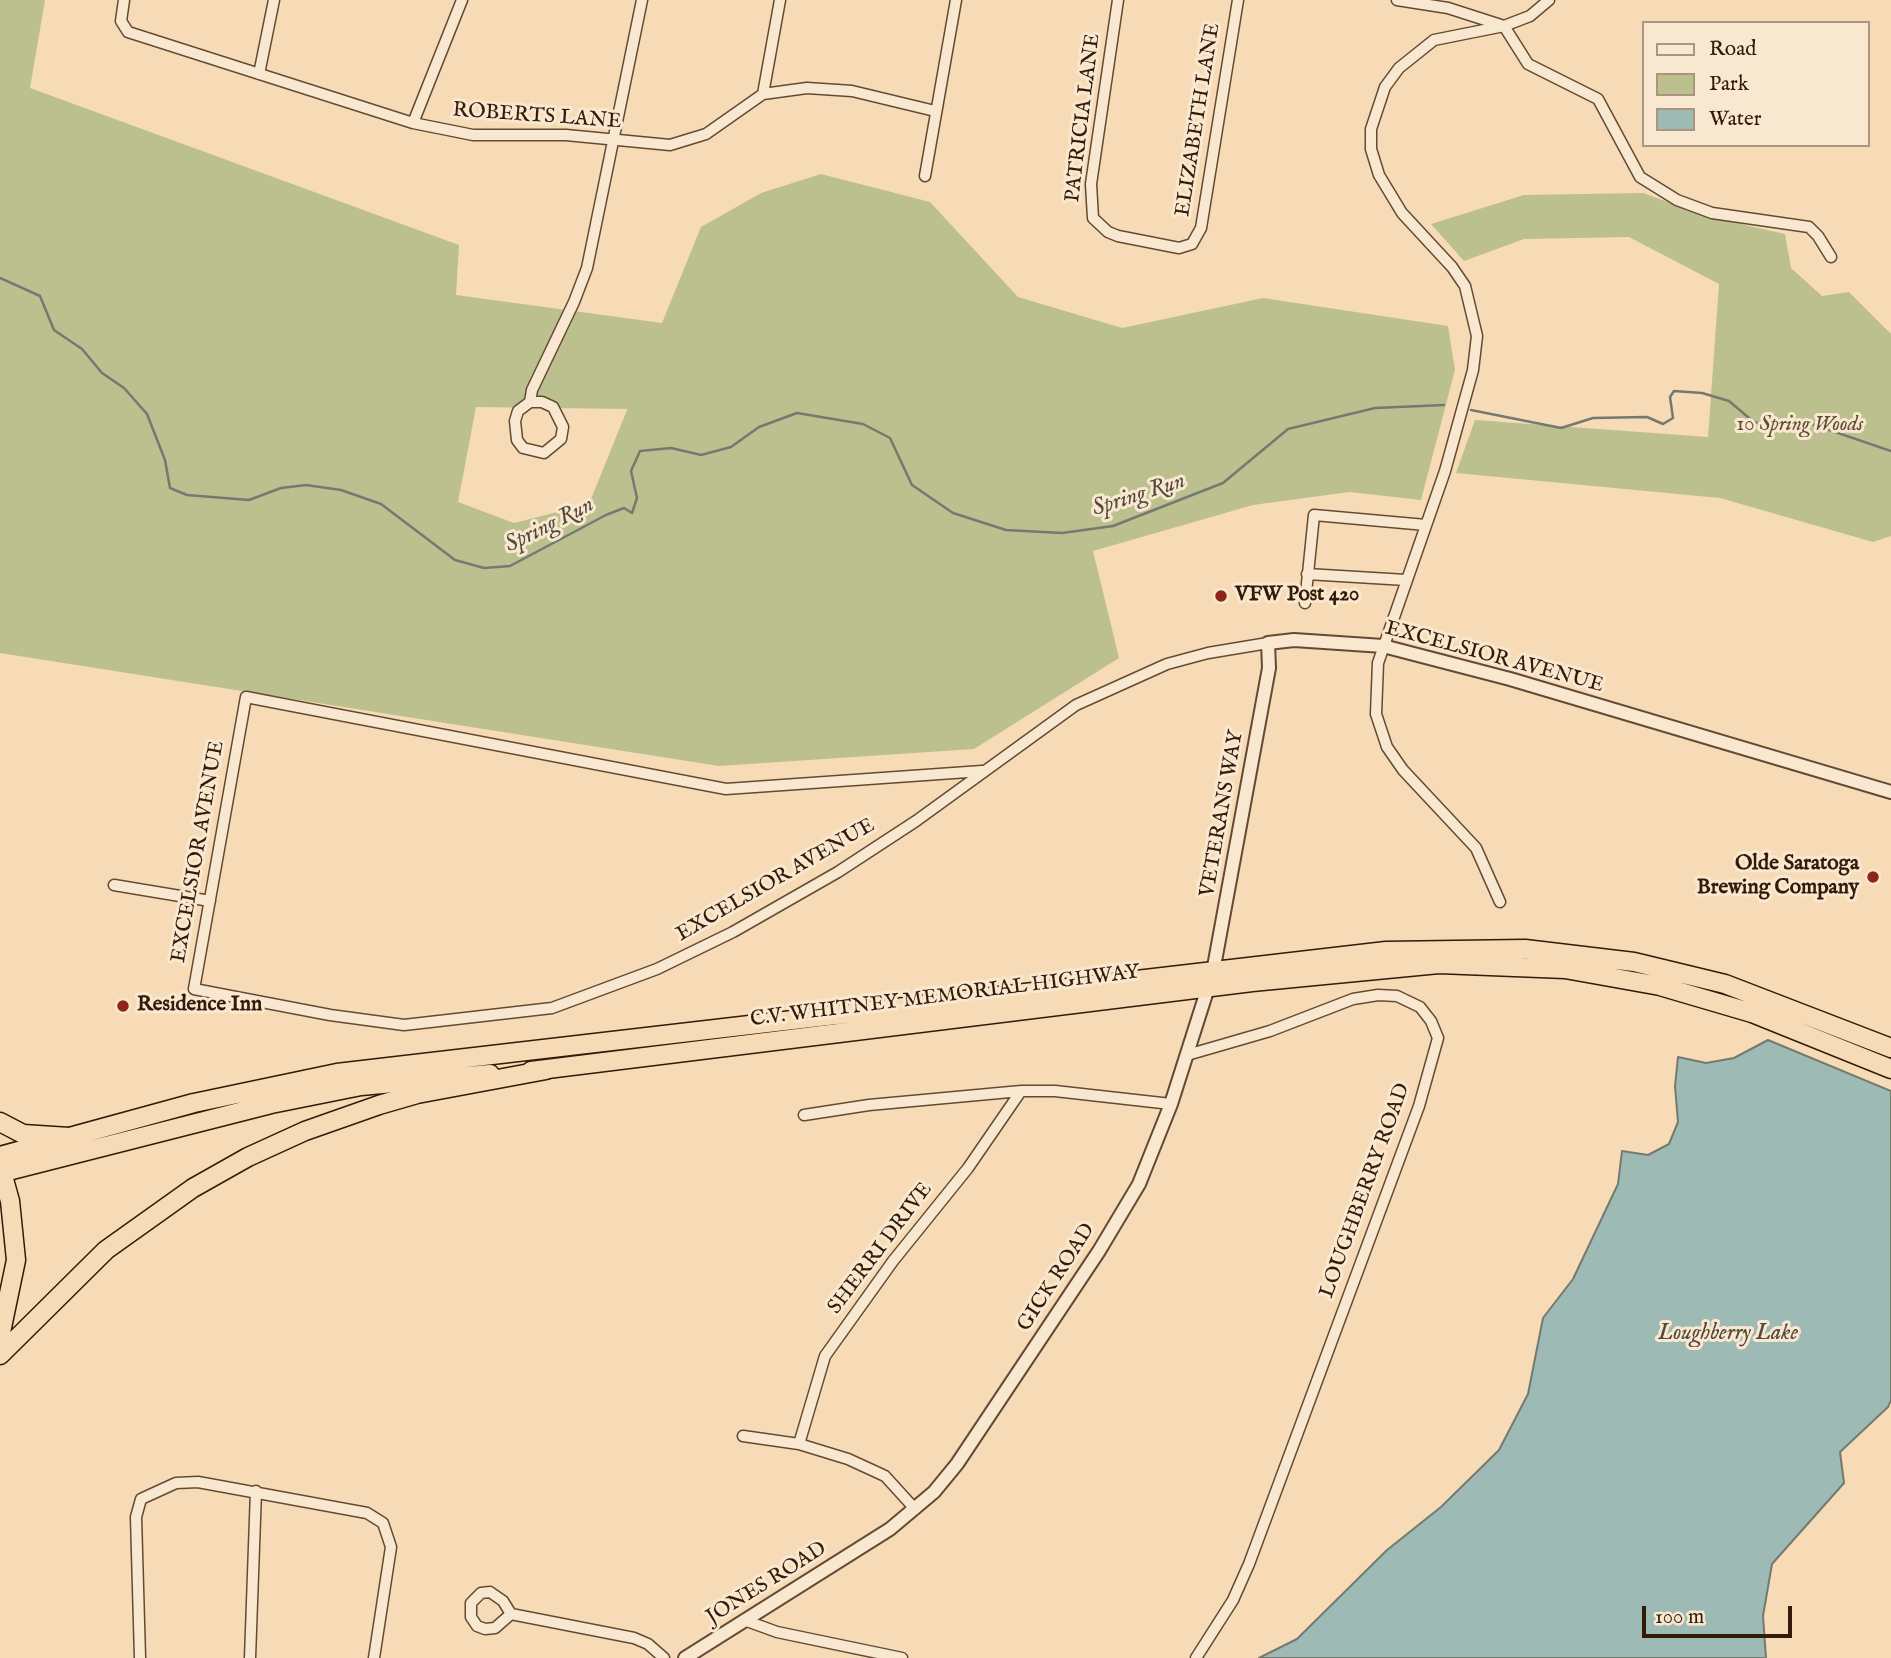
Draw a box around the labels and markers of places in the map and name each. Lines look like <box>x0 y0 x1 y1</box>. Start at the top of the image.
place label: VFW Post 420 <box>1235 583 1359 609</box>
marker: VFW Post 420 <box>1213 588 1229 604</box>
place label: Olde Saratoga Brewing Company <box>1697 852 1859 902</box>
marker: Olde Saratoga Brewing Company <box>1865 869 1881 885</box>
place label: Residence Inn <box>137 993 262 1019</box>
marker: Residence Inn <box>115 998 131 1014</box>

